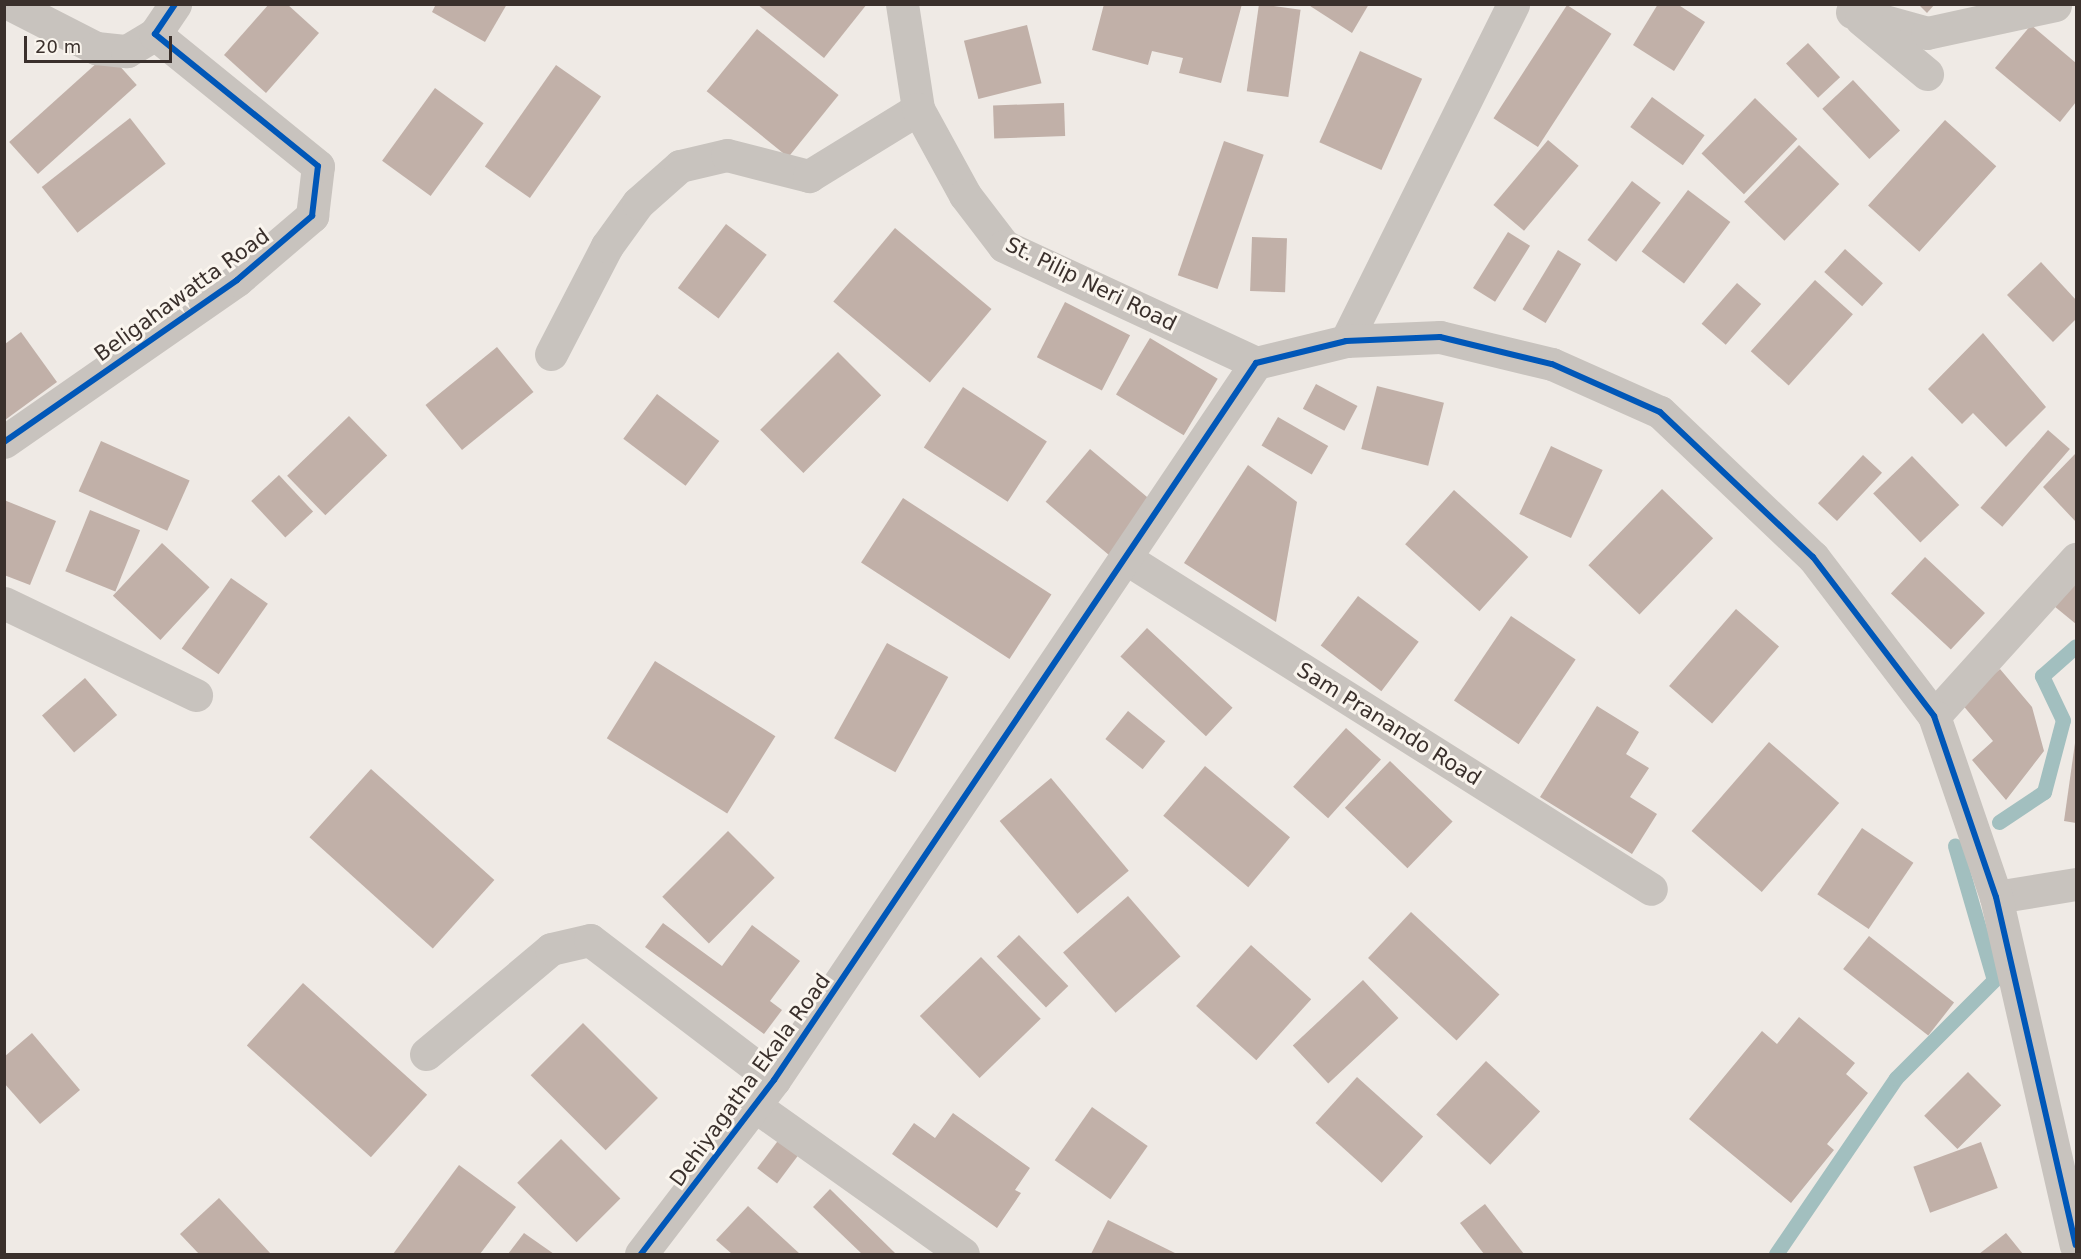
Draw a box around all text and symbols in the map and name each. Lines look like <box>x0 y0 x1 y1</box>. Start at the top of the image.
scale bar <box>27 24 176 62</box>
text: 20 m <box>35 36 81 57</box>
street label: Beligahawatta Road <box>90 223 274 367</box>
street label: St. Pilip Neri Road <box>1001 232 1181 336</box>
street label: Sam Pranando Road <box>1292 657 1486 791</box>
street label: Dehiyagatha Ekala Road <box>664 969 836 1191</box>

